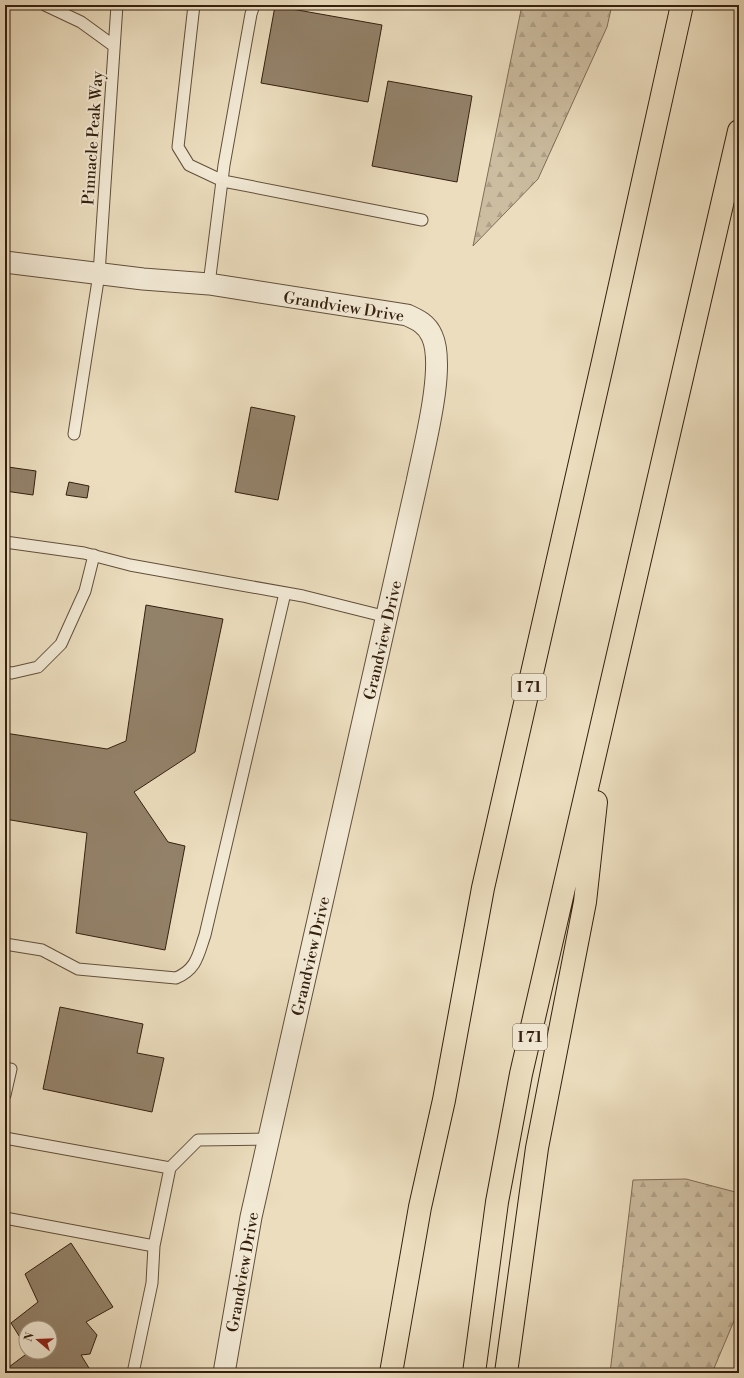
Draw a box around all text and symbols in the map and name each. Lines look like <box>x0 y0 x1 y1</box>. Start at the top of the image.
street label: Pinnacle Peak Way <box>78 70 108 206</box>
street label: Grandview Drive <box>282 288 406 326</box>
street label: Grandview Drive <box>360 579 406 702</box>
road number: I 71 <box>512 674 546 700</box>
street label: Grandview Drive <box>288 895 334 1018</box>
road number: I 71 <box>513 1024 547 1050</box>
street label: Grandview Drive <box>223 1210 263 1334</box>
north arrow <box>18 1320 58 1360</box>
text: N <box>21 1330 38 1343</box>

